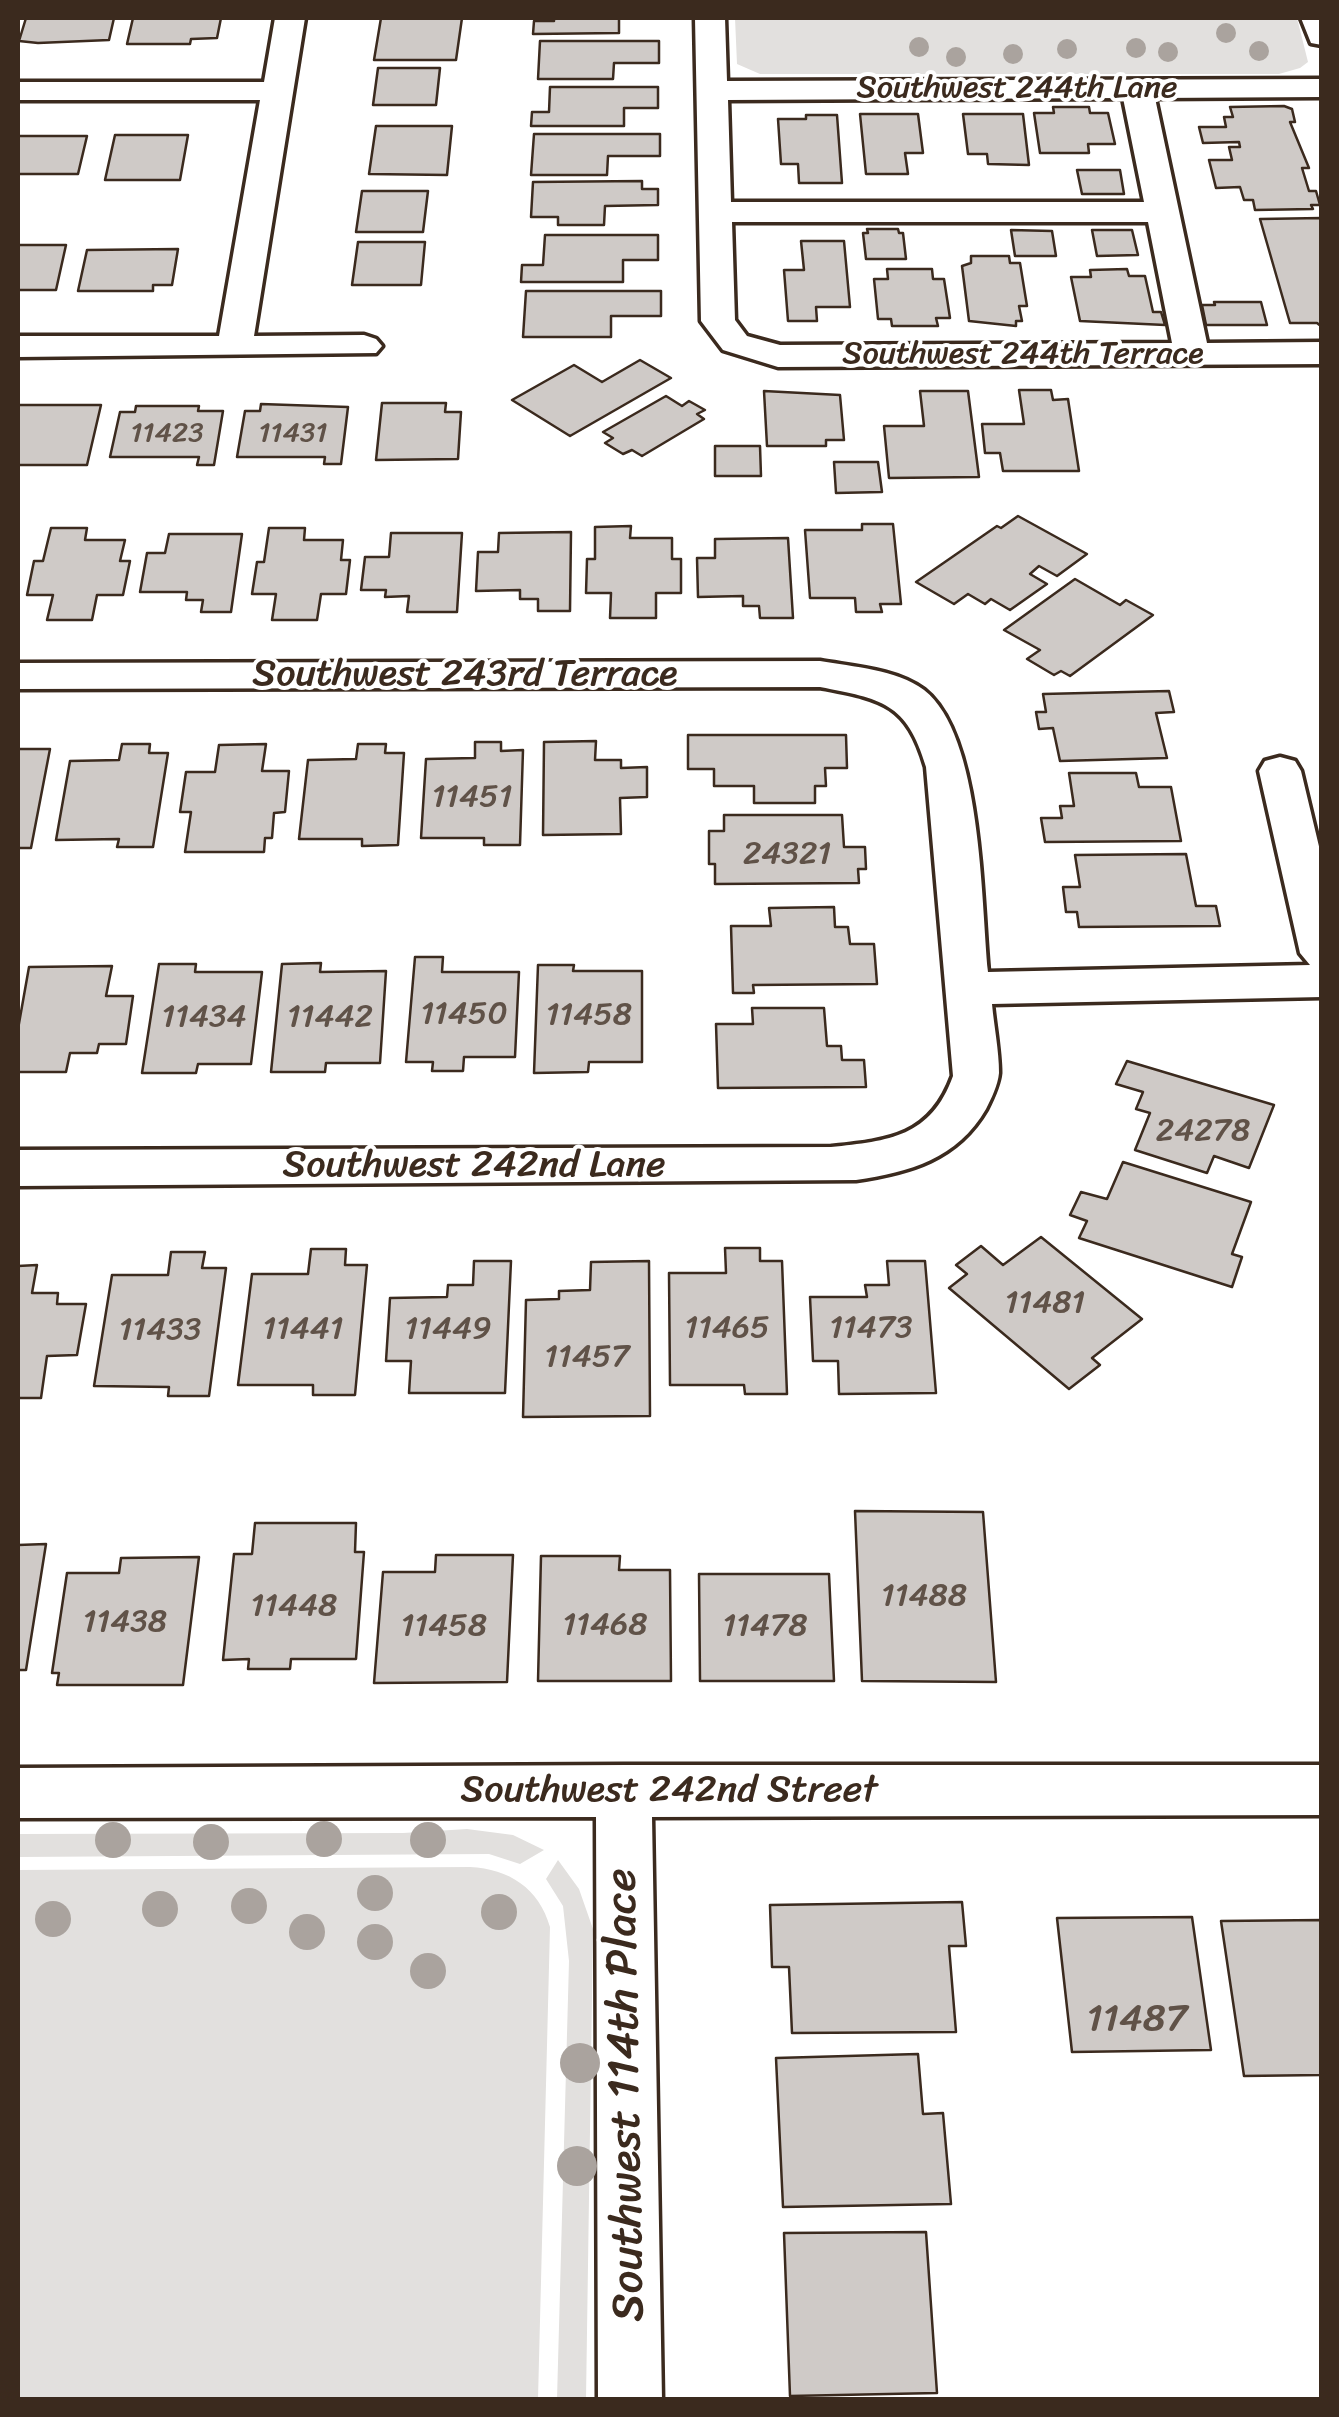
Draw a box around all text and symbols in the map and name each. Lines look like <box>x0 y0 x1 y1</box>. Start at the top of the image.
street label: Southwest 244th Lane <box>857 70 1177 108</box>
street label: Southwest 244th Terrace <box>842 336 1204 374</box>
house number: 11423 <box>130 417 204 451</box>
house number: 11431 <box>259 417 327 451</box>
street label: Southwest 243rd Terrace <box>252 652 678 698</box>
house number: 11451 <box>432 779 512 817</box>
house number: 24321 <box>743 836 831 874</box>
house number: 11450 <box>420 996 508 1034</box>
house number: 11458 <box>546 997 632 1035</box>
house number: 11434 <box>161 999 247 1037</box>
house number: 11442 <box>287 999 373 1037</box>
house number: 24278 <box>1156 1113 1250 1151</box>
street label: Southwest 242nd Lane <box>282 1143 666 1189</box>
house number: 11481 <box>1005 1285 1085 1323</box>
house number: 11465 <box>684 1310 770 1348</box>
house number: 11473 <box>829 1310 913 1348</box>
house number: 11441 <box>262 1311 344 1349</box>
house number: 11449 <box>404 1311 492 1349</box>
house number: 11433 <box>119 1312 201 1350</box>
house number: 11457 <box>544 1339 630 1377</box>
house number: 11488 <box>881 1578 967 1616</box>
house number: 11448 <box>251 1588 337 1626</box>
house number: 11438 <box>83 1604 167 1642</box>
house number: 11468 <box>563 1607 647 1645</box>
house number: 11458 <box>401 1608 487 1646</box>
house number: 11478 <box>722 1608 808 1646</box>
street label: Southwest 242nd Street <box>460 1768 878 1814</box>
street label: Southwest 114th Place <box>596 1868 658 2322</box>
house number: 11487 <box>1087 1997 1187 2043</box>

